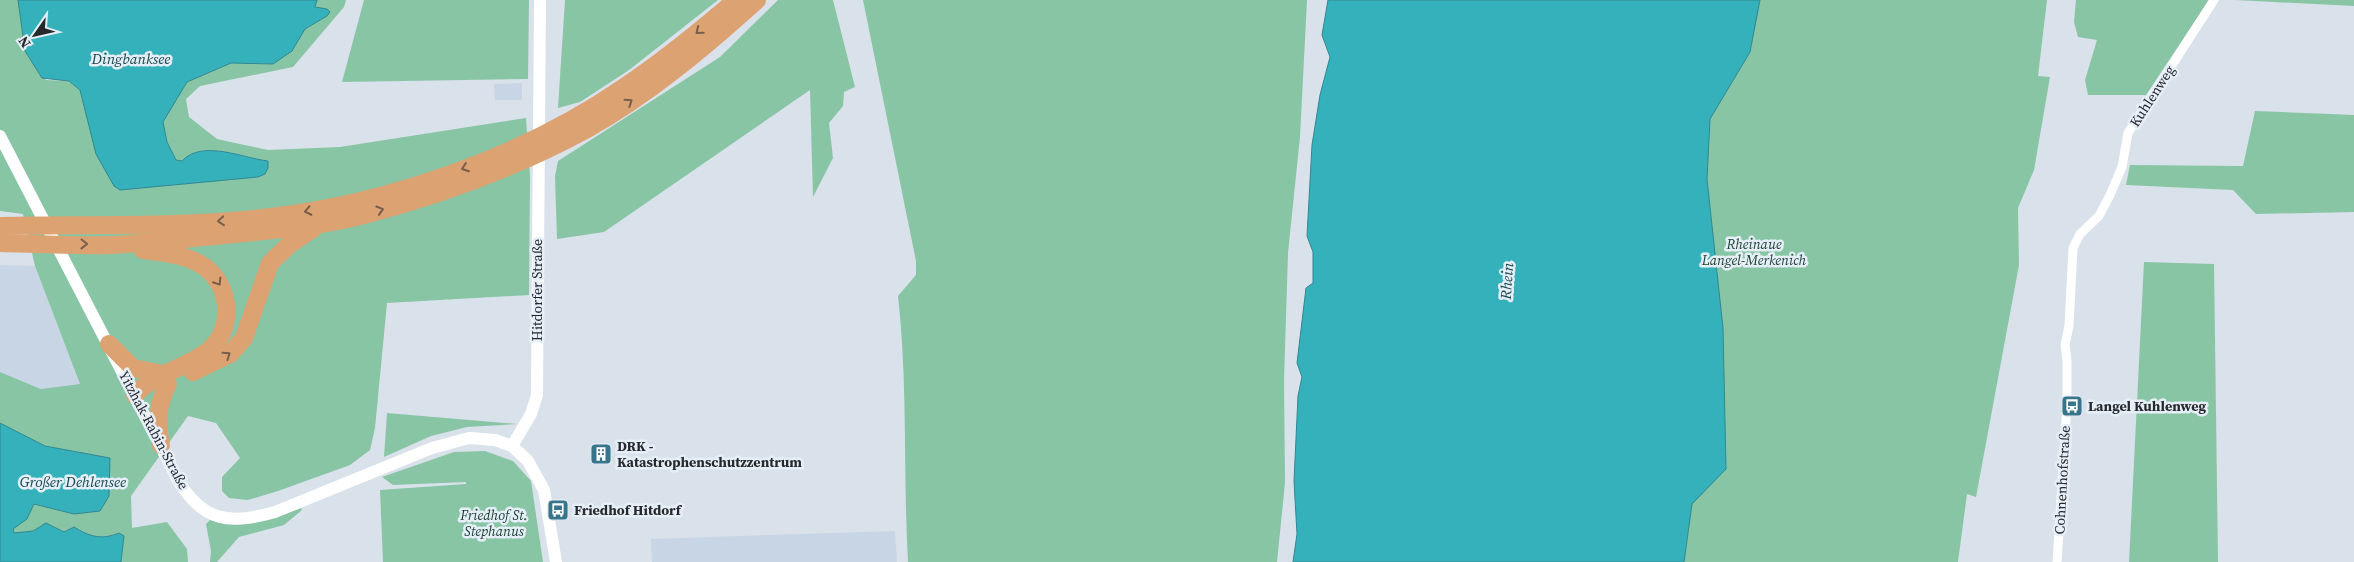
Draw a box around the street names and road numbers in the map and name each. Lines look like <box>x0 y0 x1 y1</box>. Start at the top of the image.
street label: Kuhlenweg <box>2125 61 2179 131</box>
street label: Hitdorfer Straße <box>527 239 547 341</box>
street label: Yitzhak-Rabin-Straße <box>114 367 194 493</box>
street label: Cohnenhofstraße <box>2049 425 2075 535</box>

